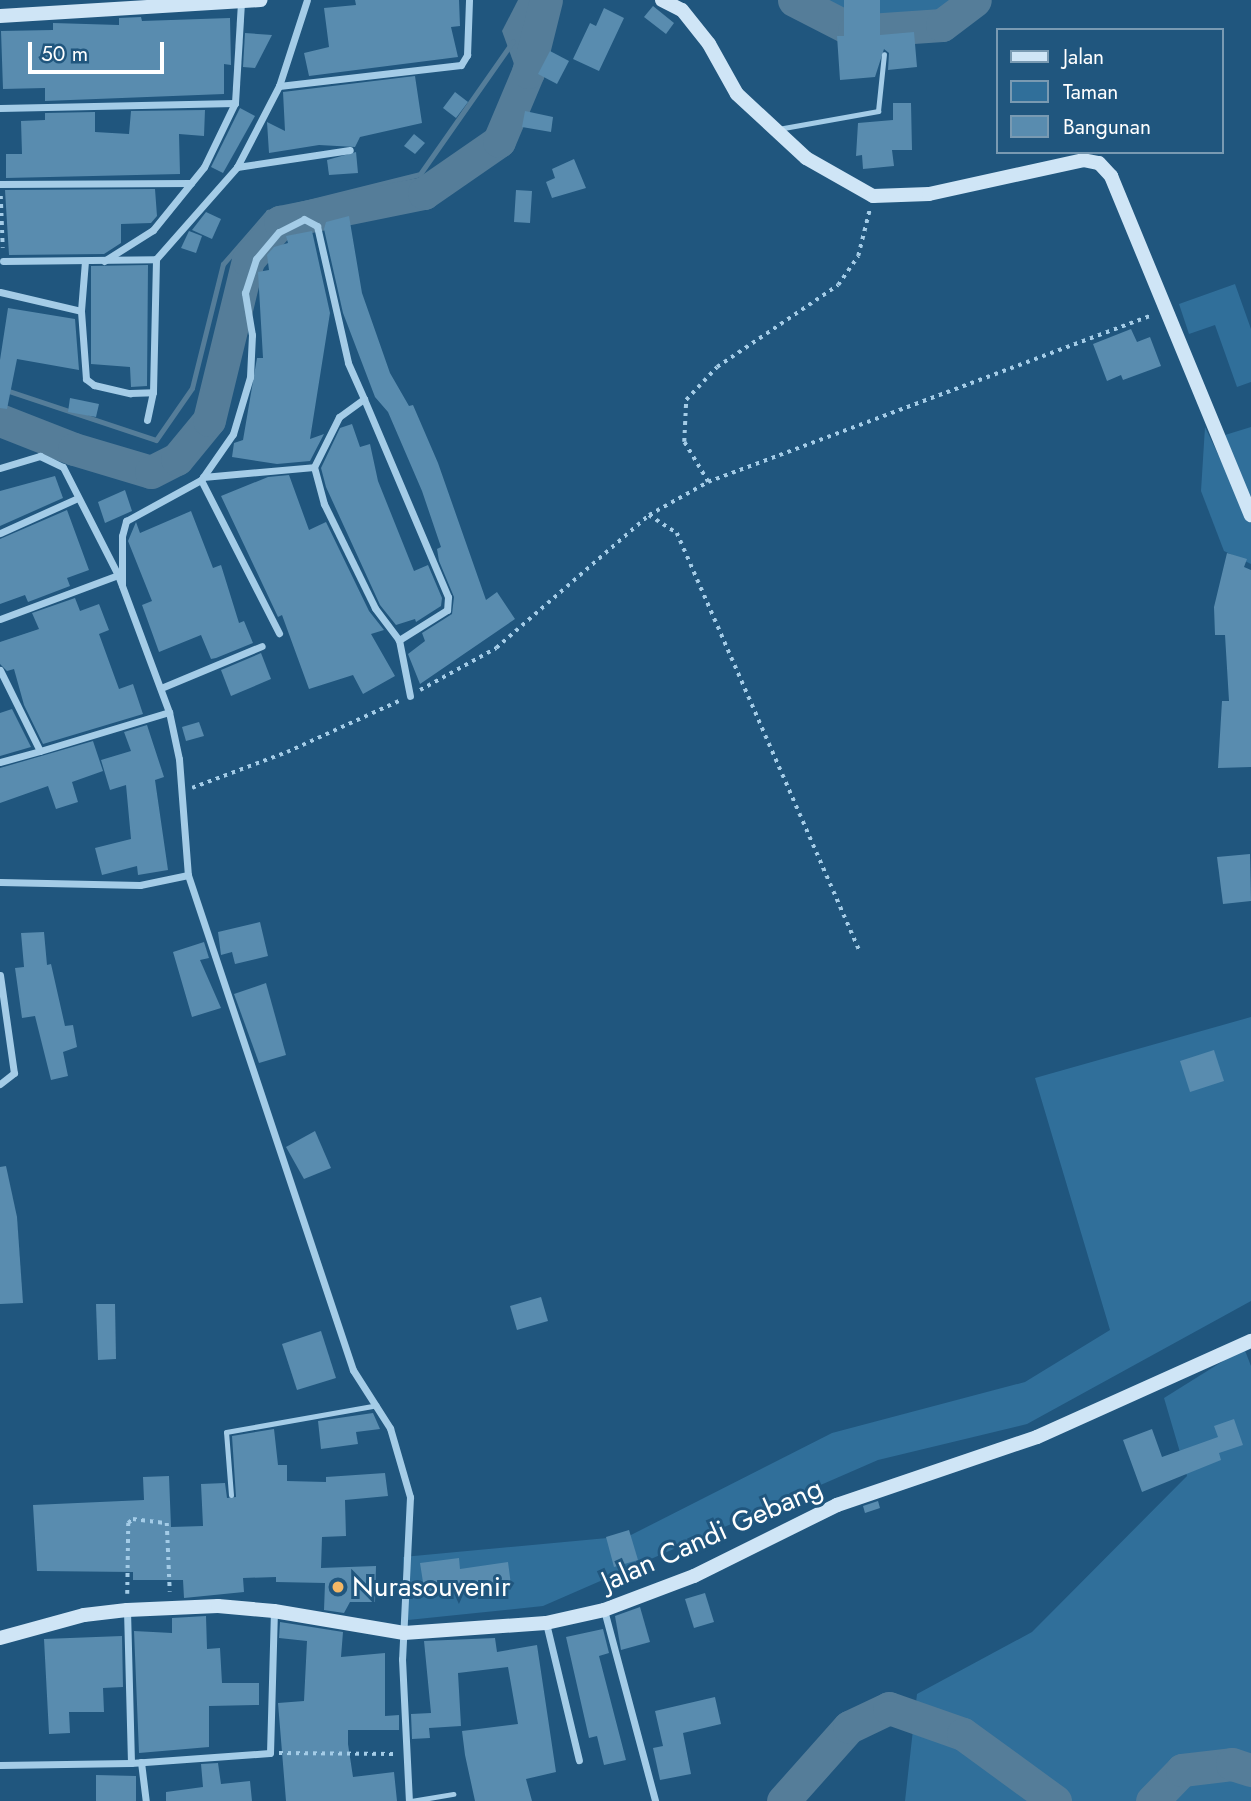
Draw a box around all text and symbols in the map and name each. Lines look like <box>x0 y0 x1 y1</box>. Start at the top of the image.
scale bar <box>32 28 168 72</box>
legend <box>996 28 1223 154</box>
text: 50 m <box>41 39 88 69</box>
text: Jalan <box>1063 42 1104 72</box>
text: Taman <box>1063 77 1118 107</box>
text: Bangunan <box>1063 112 1151 142</box>
street label: Jalan Candi Gebang <box>596 1471 828 1599</box>
place label: Nurasouvenir <box>352 1570 511 1604</box>
marker: Nurasouvenir <box>330 1579 346 1595</box>

